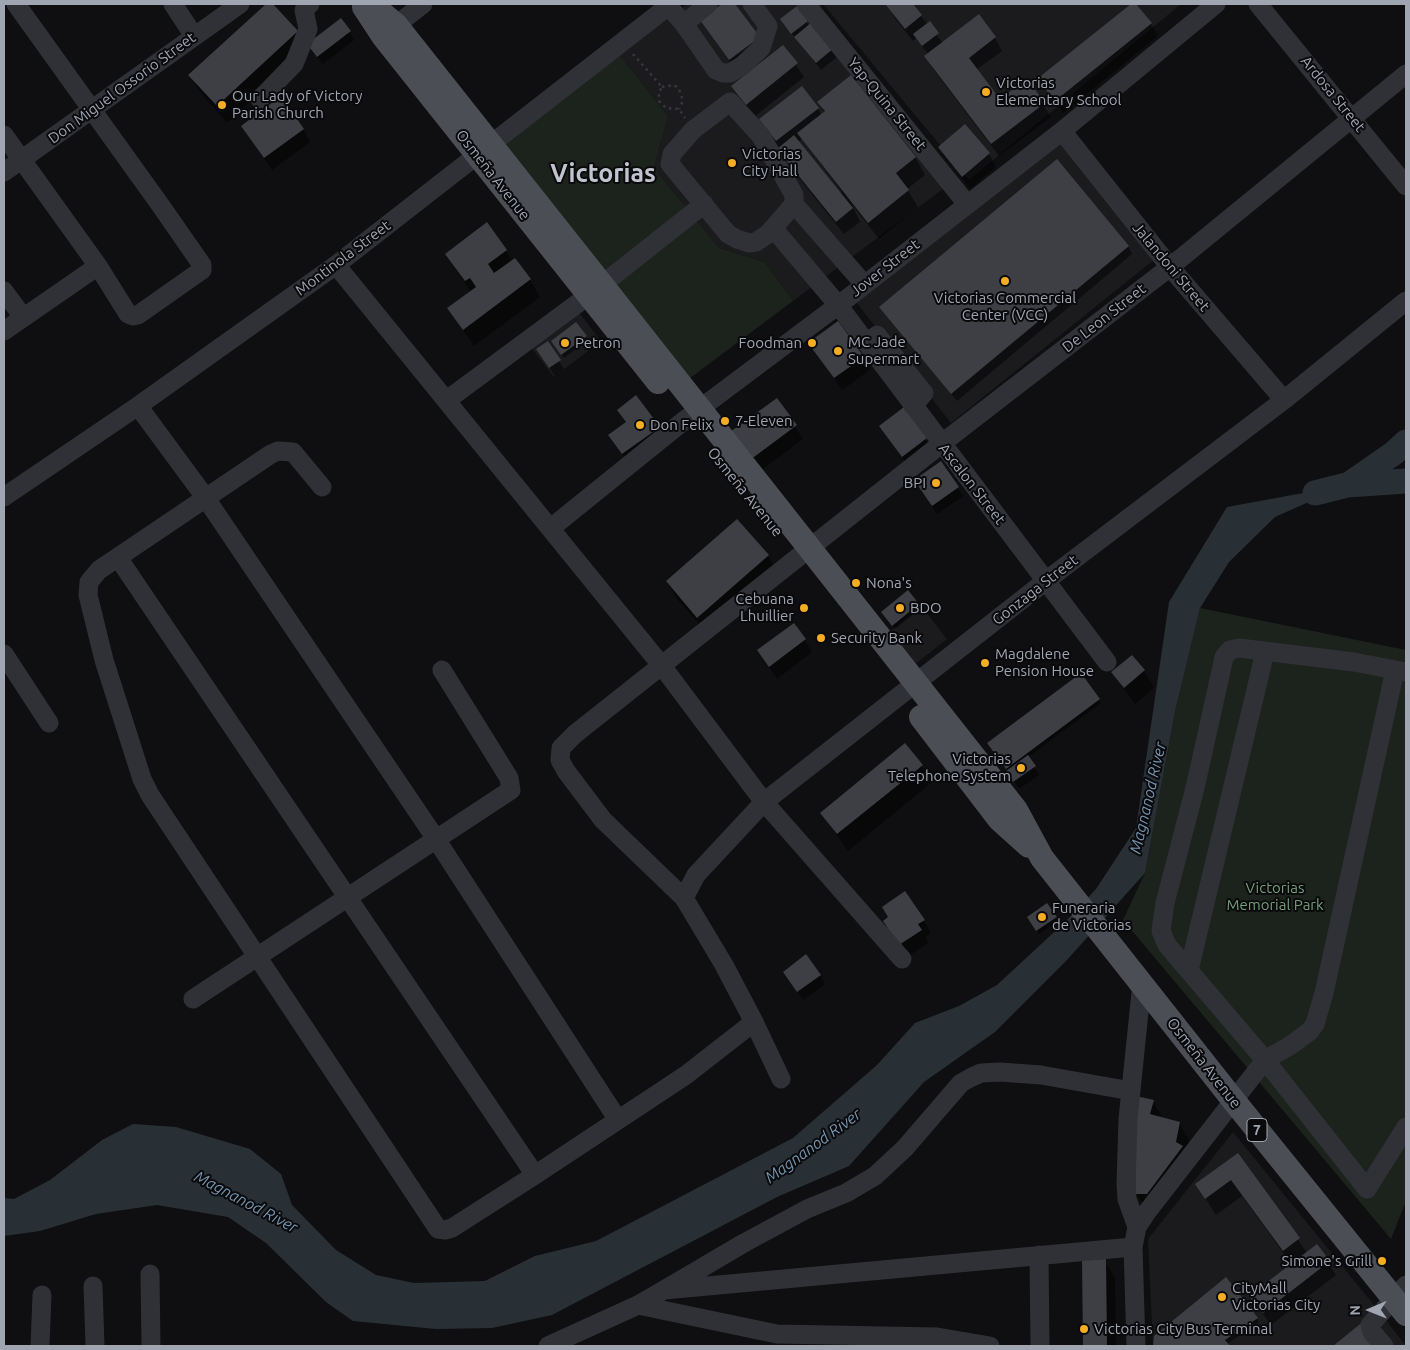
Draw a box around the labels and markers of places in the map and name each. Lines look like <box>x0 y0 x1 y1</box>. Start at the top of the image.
place label: Victorias Elementary School <box>996 74 1122 109</box>
marker: Victorias Elementary School <box>980 86 992 98</box>
place label: Our Lady of Victory Parish Church <box>232 87 363 122</box>
marker: Our Lady of Victory Parish Church <box>216 99 228 111</box>
place label: Victorias City Hall <box>742 145 801 180</box>
marker: Victorias City Hall <box>726 157 738 169</box>
marker: Victorias Commercial Center (VCC) <box>999 275 1011 287</box>
place label: Victorias Commercial Center (VCC) <box>934 289 1076 324</box>
place label: MC Jade Supermart <box>848 333 919 368</box>
place label: Petron <box>575 334 621 352</box>
place label: Foodman <box>739 334 802 352</box>
marker: Petron <box>559 337 571 349</box>
marker: Foodman <box>806 337 818 349</box>
marker: MC Jade Supermart <box>832 345 844 357</box>
place label: 7-Eleven <box>735 412 793 430</box>
marker: 7-Eleven <box>719 415 731 427</box>
place label: Don Felix <box>650 416 713 434</box>
marker: Don Felix <box>634 419 646 431</box>
place label: BPI <box>904 474 926 492</box>
marker: BPI <box>930 477 942 489</box>
place label: Nona's <box>866 574 912 592</box>
marker: Nona's <box>850 577 862 589</box>
place label: Cebuana Lhuillier <box>735 590 794 625</box>
place label: BDO <box>910 599 942 617</box>
marker: Cebuana Lhuillier <box>798 602 810 614</box>
marker: BDO <box>894 602 906 614</box>
place label: Security Bank <box>831 629 922 647</box>
marker: Security Bank <box>815 632 827 644</box>
place label: Magdalene Pension House <box>995 645 1094 680</box>
marker: Magdalene Pension House <box>979 657 991 669</box>
place label: Victorias Telephone System <box>888 750 1011 785</box>
marker: Victorias Telephone System <box>1015 762 1027 774</box>
place label: Funeraria de Victorias <box>1052 899 1131 934</box>
marker: Funeraria de Victorias <box>1036 911 1048 923</box>
place label: Simone's Grill <box>1281 1252 1372 1270</box>
marker: Simone's Grill <box>1376 1255 1388 1267</box>
place label: CityMall Victorias City <box>1232 1279 1320 1314</box>
marker: CityMall Victorias City <box>1216 1291 1228 1303</box>
place label: Victorias City Bus Terminal <box>1094 1320 1272 1338</box>
marker: Victorias City Bus Terminal <box>1078 1323 1090 1335</box>

